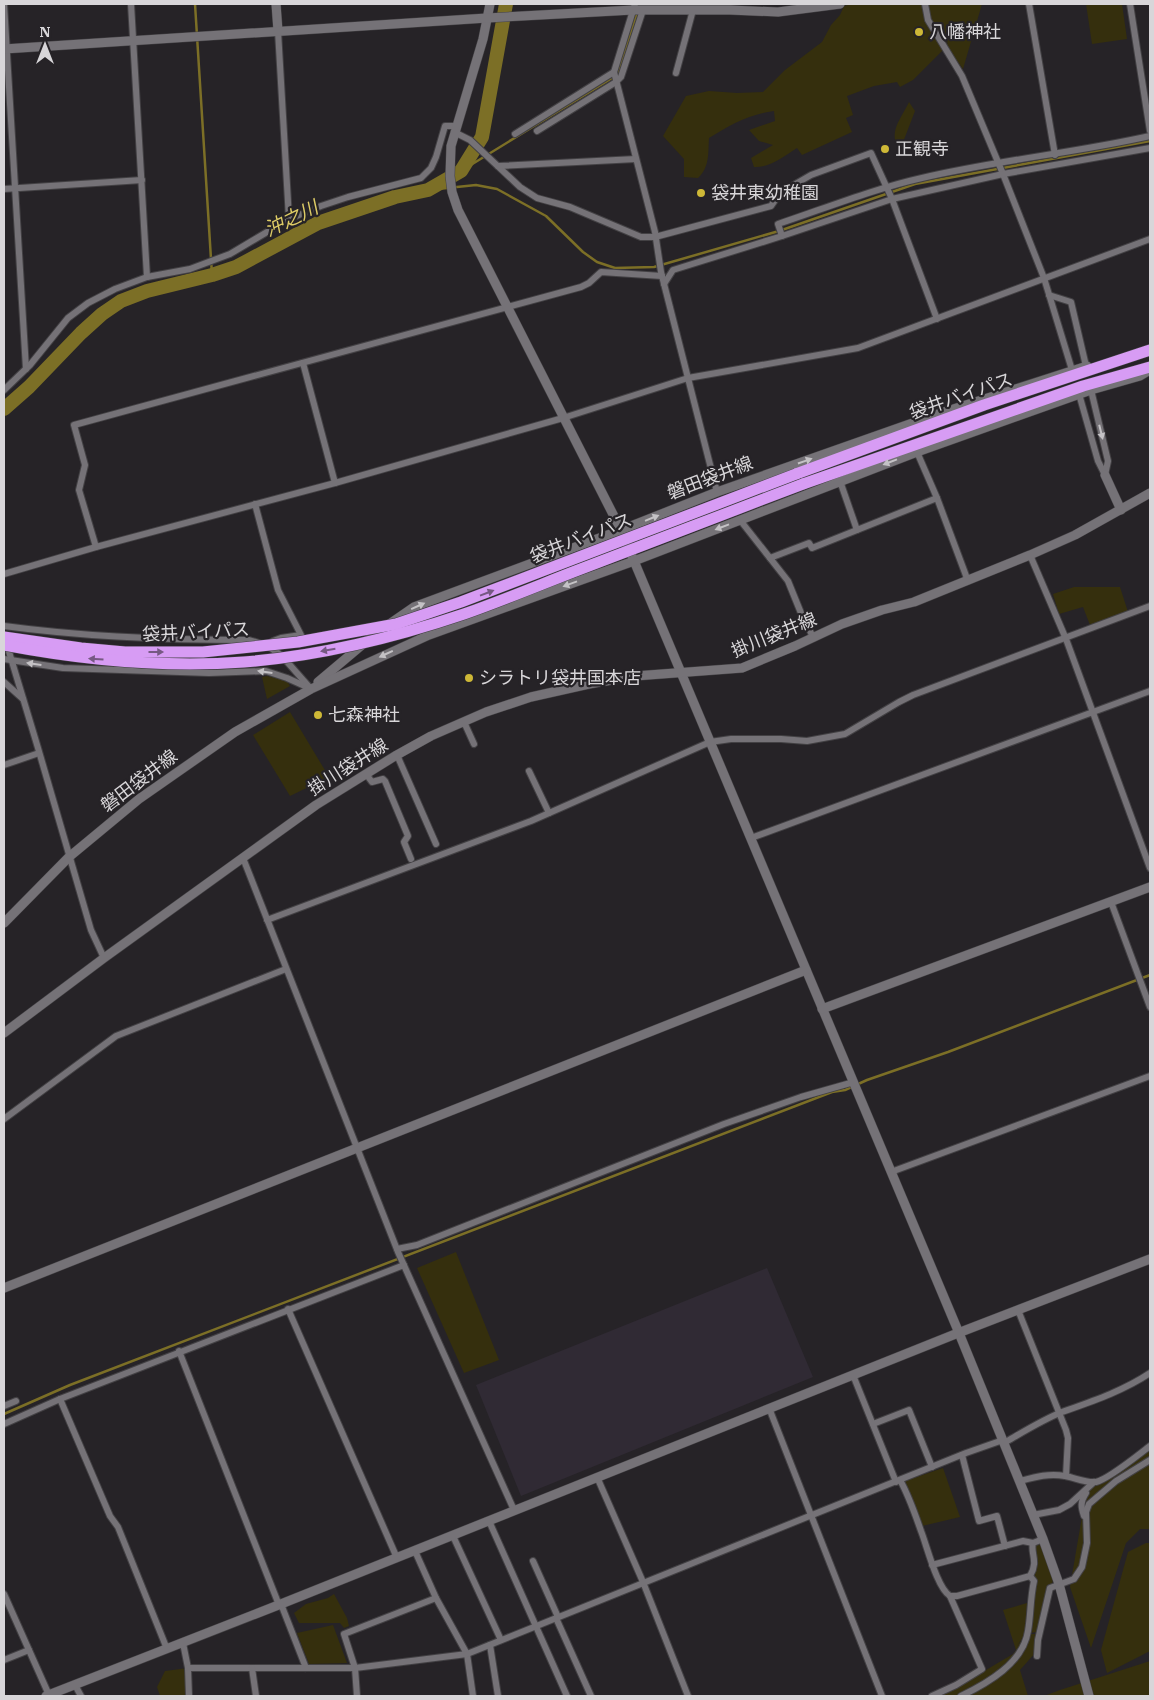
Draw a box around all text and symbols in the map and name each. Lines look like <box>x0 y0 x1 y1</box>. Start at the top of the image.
north arrow <box>20 20 70 70</box>
place label: 八幡神社 <box>929 20 1001 43</box>
text: N <box>39 23 51 41</box>
marker: 八幡神社 <box>913 26 925 38</box>
place label: 正観寺 <box>895 137 949 160</box>
marker: 正観寺 <box>879 143 891 155</box>
place label: 袋井東幼稚園 <box>711 181 819 204</box>
marker: 袋井東幼稚園 <box>695 187 707 199</box>
water label: 沖之川 <box>260 194 324 241</box>
street label: 袋井バイパス <box>906 367 1015 424</box>
one-way arrow <box>1097 425 1105 440</box>
street label: 磐田袋井線 <box>664 451 756 504</box>
one-way arrow <box>797 457 812 464</box>
one-way arrow <box>882 458 897 466</box>
street label: 袋井バイパス <box>526 508 635 568</box>
one-way arrow <box>645 513 659 521</box>
one-way arrow <box>714 523 729 531</box>
one-way arrow <box>562 580 577 588</box>
one-way arrow <box>479 588 494 596</box>
one-way arrow <box>411 601 425 609</box>
street label: 掛川袋井線 <box>728 607 820 662</box>
street label: 袋井バイパス <box>142 617 250 646</box>
one-way arrow <box>320 646 336 654</box>
one-way arrow <box>149 648 165 656</box>
one-way arrow <box>379 651 393 659</box>
one-way arrow <box>88 655 104 663</box>
one-way arrow <box>25 660 41 668</box>
place label: シラトリ袋井国本店 <box>479 666 641 689</box>
one-way arrow <box>257 668 273 676</box>
marker: シラトリ袋井国本店 <box>463 672 475 684</box>
place label: 七森神社 <box>328 703 400 726</box>
marker: 七森神社 <box>312 709 324 721</box>
street label: 掛川袋井線 <box>303 733 392 800</box>
street label: 磐田袋井線 <box>96 744 182 817</box>

